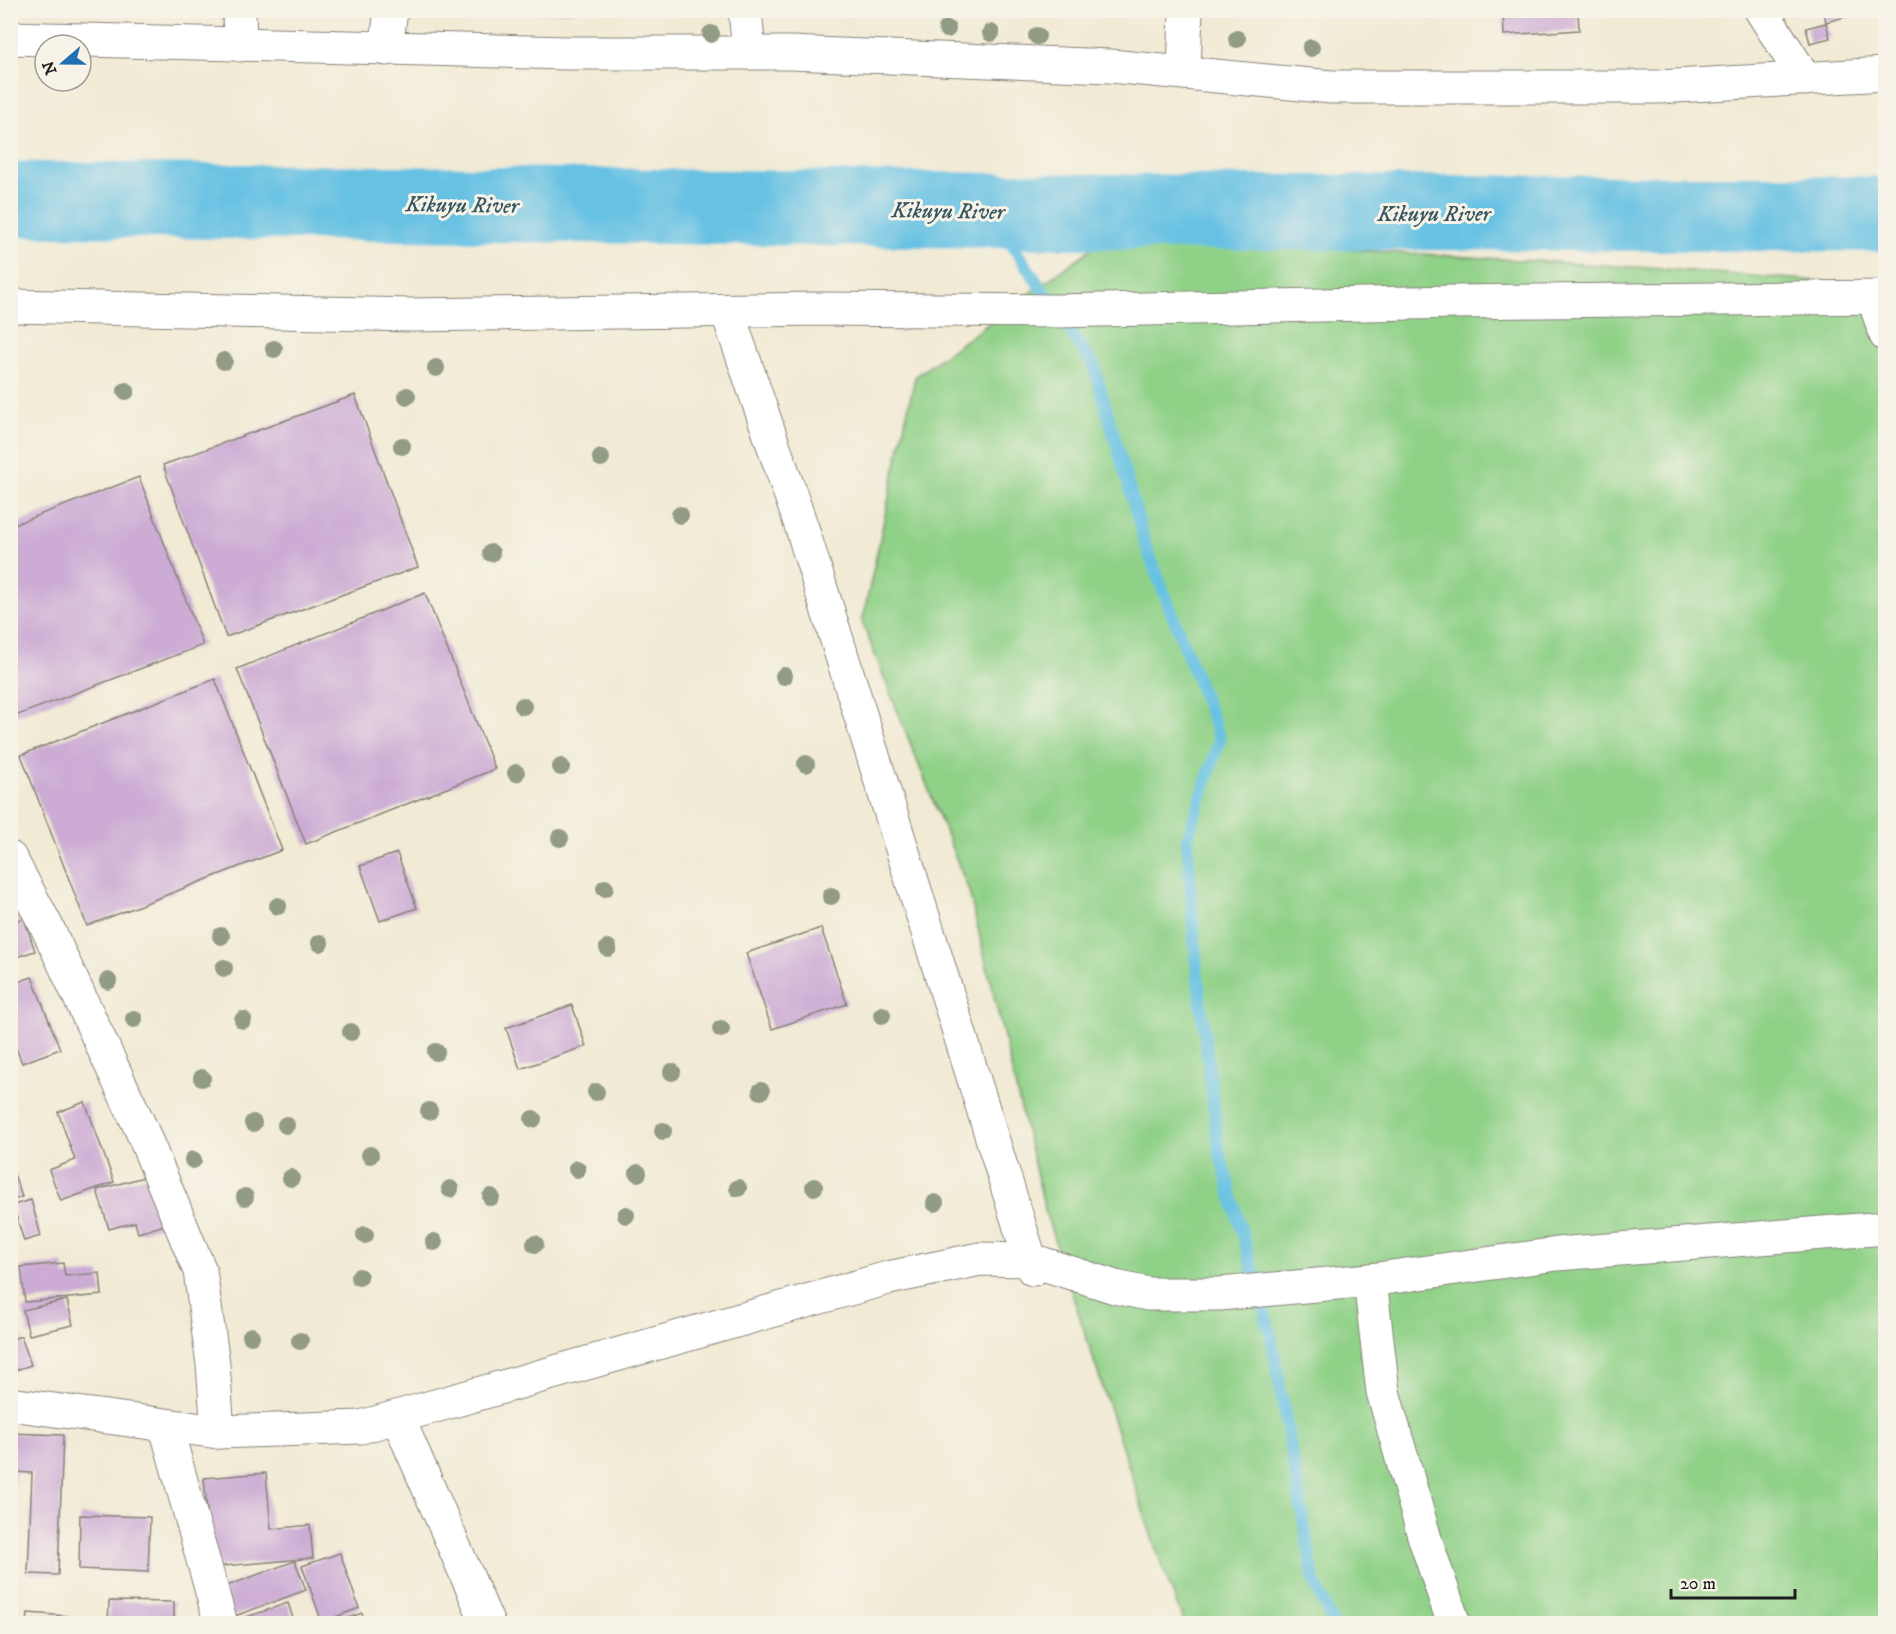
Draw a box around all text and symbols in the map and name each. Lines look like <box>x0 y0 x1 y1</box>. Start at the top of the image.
north arrow <box>33 33 93 93</box>
text: N <box>38 58 61 77</box>
water label: Kikuyu River <box>404 191 521 220</box>
water label: Kikuyu River <box>890 197 1007 226</box>
water label: Kikuyu River <box>1377 201 1493 228</box>
scale bar <box>1671 1562 1796 1600</box>
text: 20 m <box>1680 1573 1716 1595</box>

